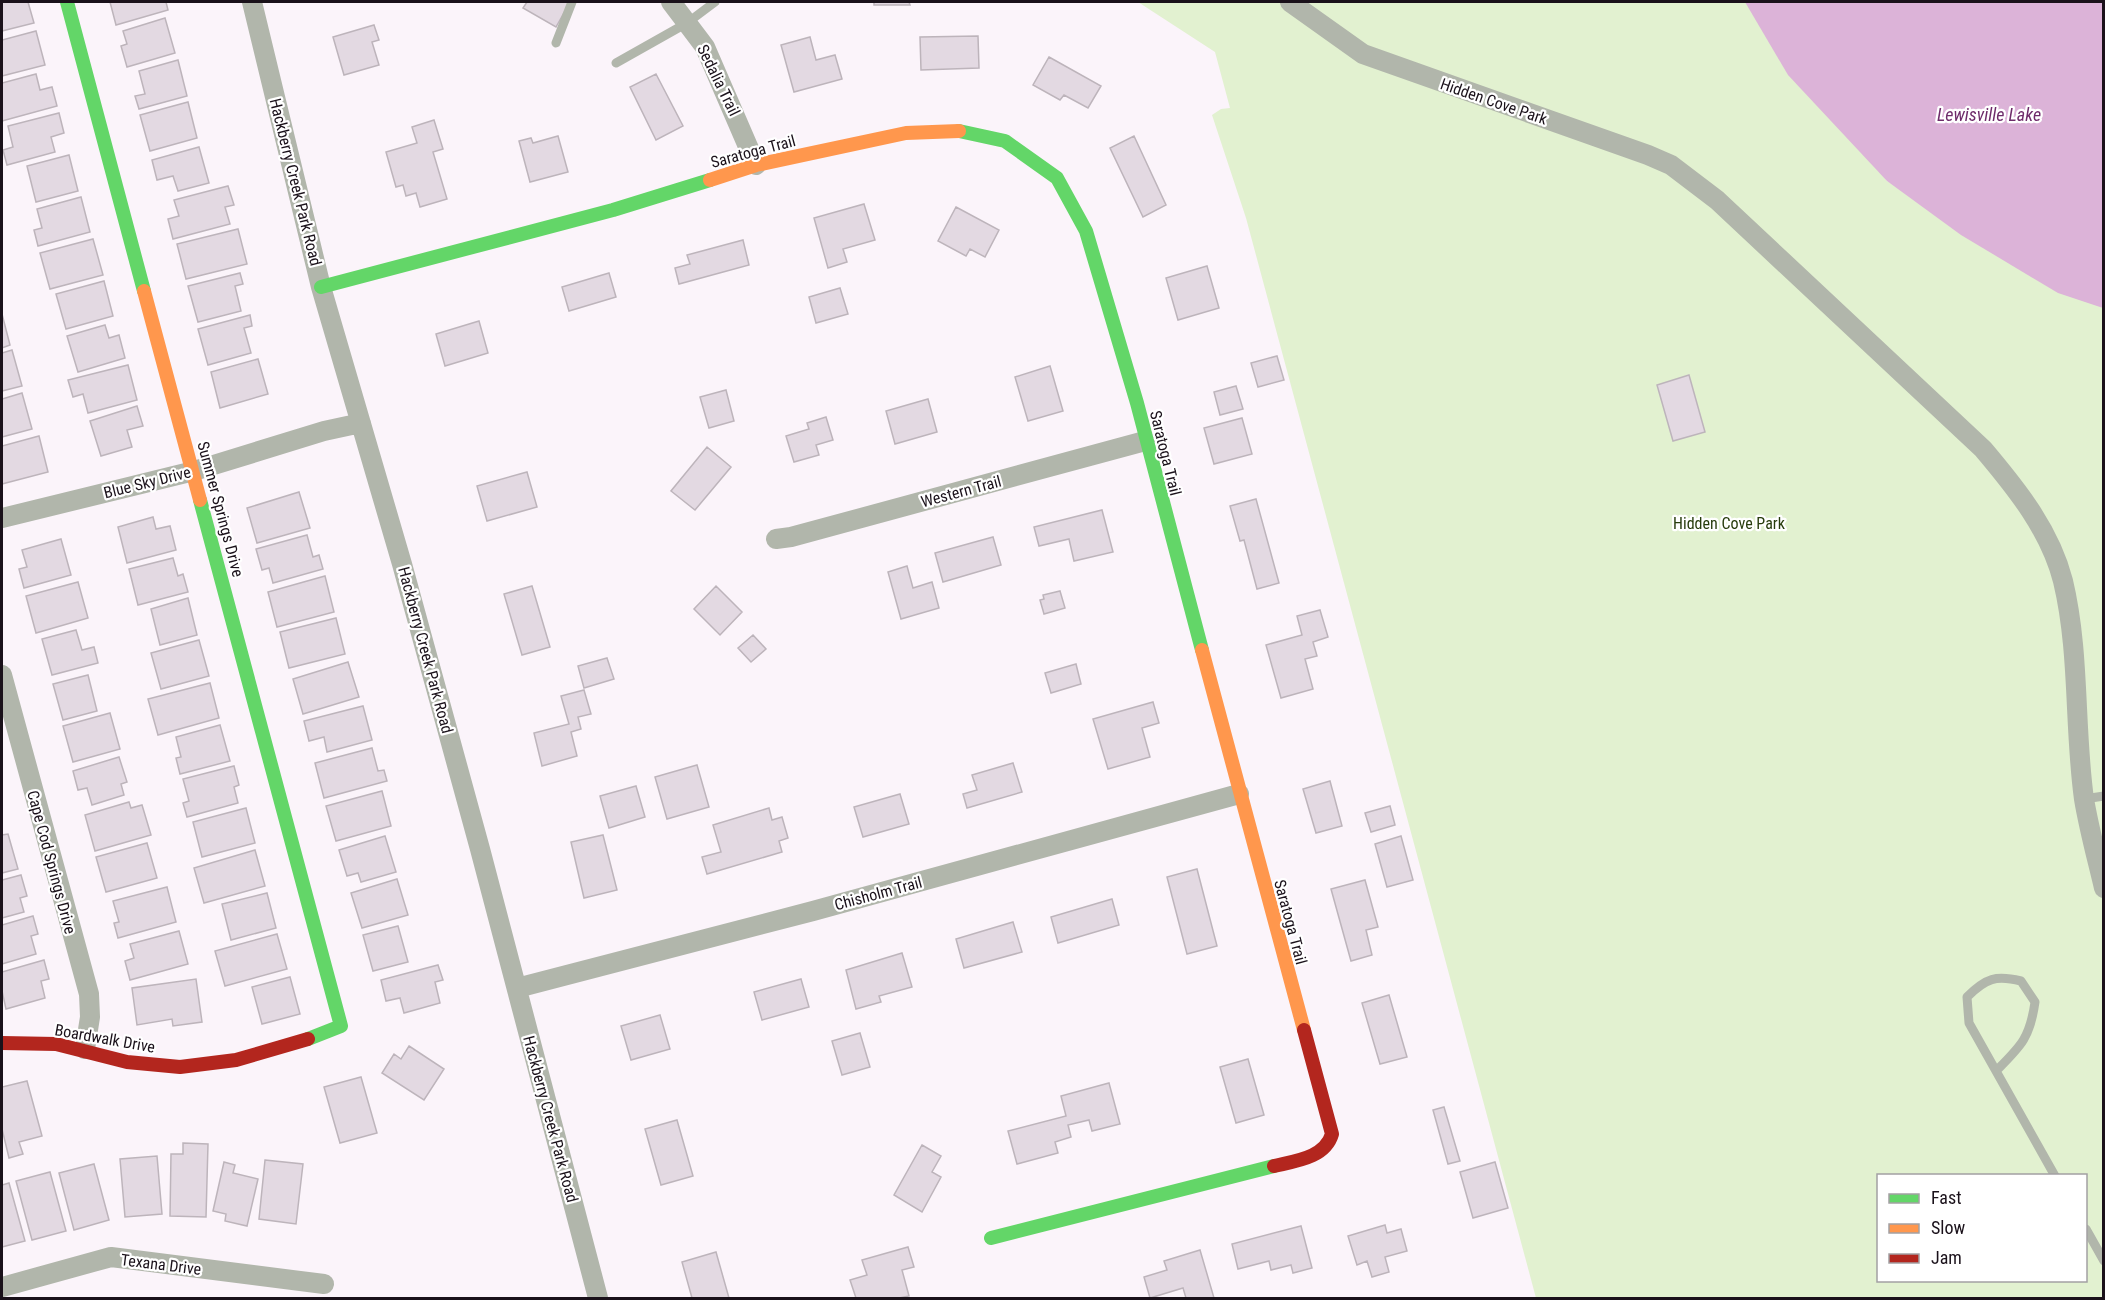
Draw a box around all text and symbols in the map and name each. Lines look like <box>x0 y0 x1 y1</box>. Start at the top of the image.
street label: Sedalia Trail <box>693 41 744 119</box>
street label: Hidden Cove Park <box>1438 74 1551 129</box>
street label: Hackberry Creek Park Road <box>266 96 326 268</box>
water label: Lewisville Lake <box>1937 104 2041 125</box>
street label: Saratoga Trail <box>709 131 798 172</box>
street label: Saratoga Trail <box>1146 409 1185 498</box>
street label: Summer Springs Drive <box>193 439 248 579</box>
street label: Blue Sky Drive <box>102 462 193 502</box>
street label: Western Trail <box>919 472 1003 511</box>
park label: Hidden Cove Park <box>1673 514 1786 533</box>
street label: Hackberry Creek Park Road <box>394 565 457 736</box>
street label: Cape Cod Springs Drive <box>23 788 80 936</box>
street label: Chisholm Trail <box>832 873 924 914</box>
street label: Saratoga Trail <box>1270 878 1311 967</box>
street label: Boardwalk Drive <box>53 1020 157 1057</box>
street label: Hackberry Creek Park Road <box>519 1034 582 1205</box>
legend <box>1877 1174 2087 1282</box>
text: Fast <box>1931 1187 1962 1208</box>
text: Slow <box>1931 1217 1966 1238</box>
text: Jam <box>1931 1247 1962 1268</box>
street label: Texana Drive <box>120 1250 202 1279</box>

